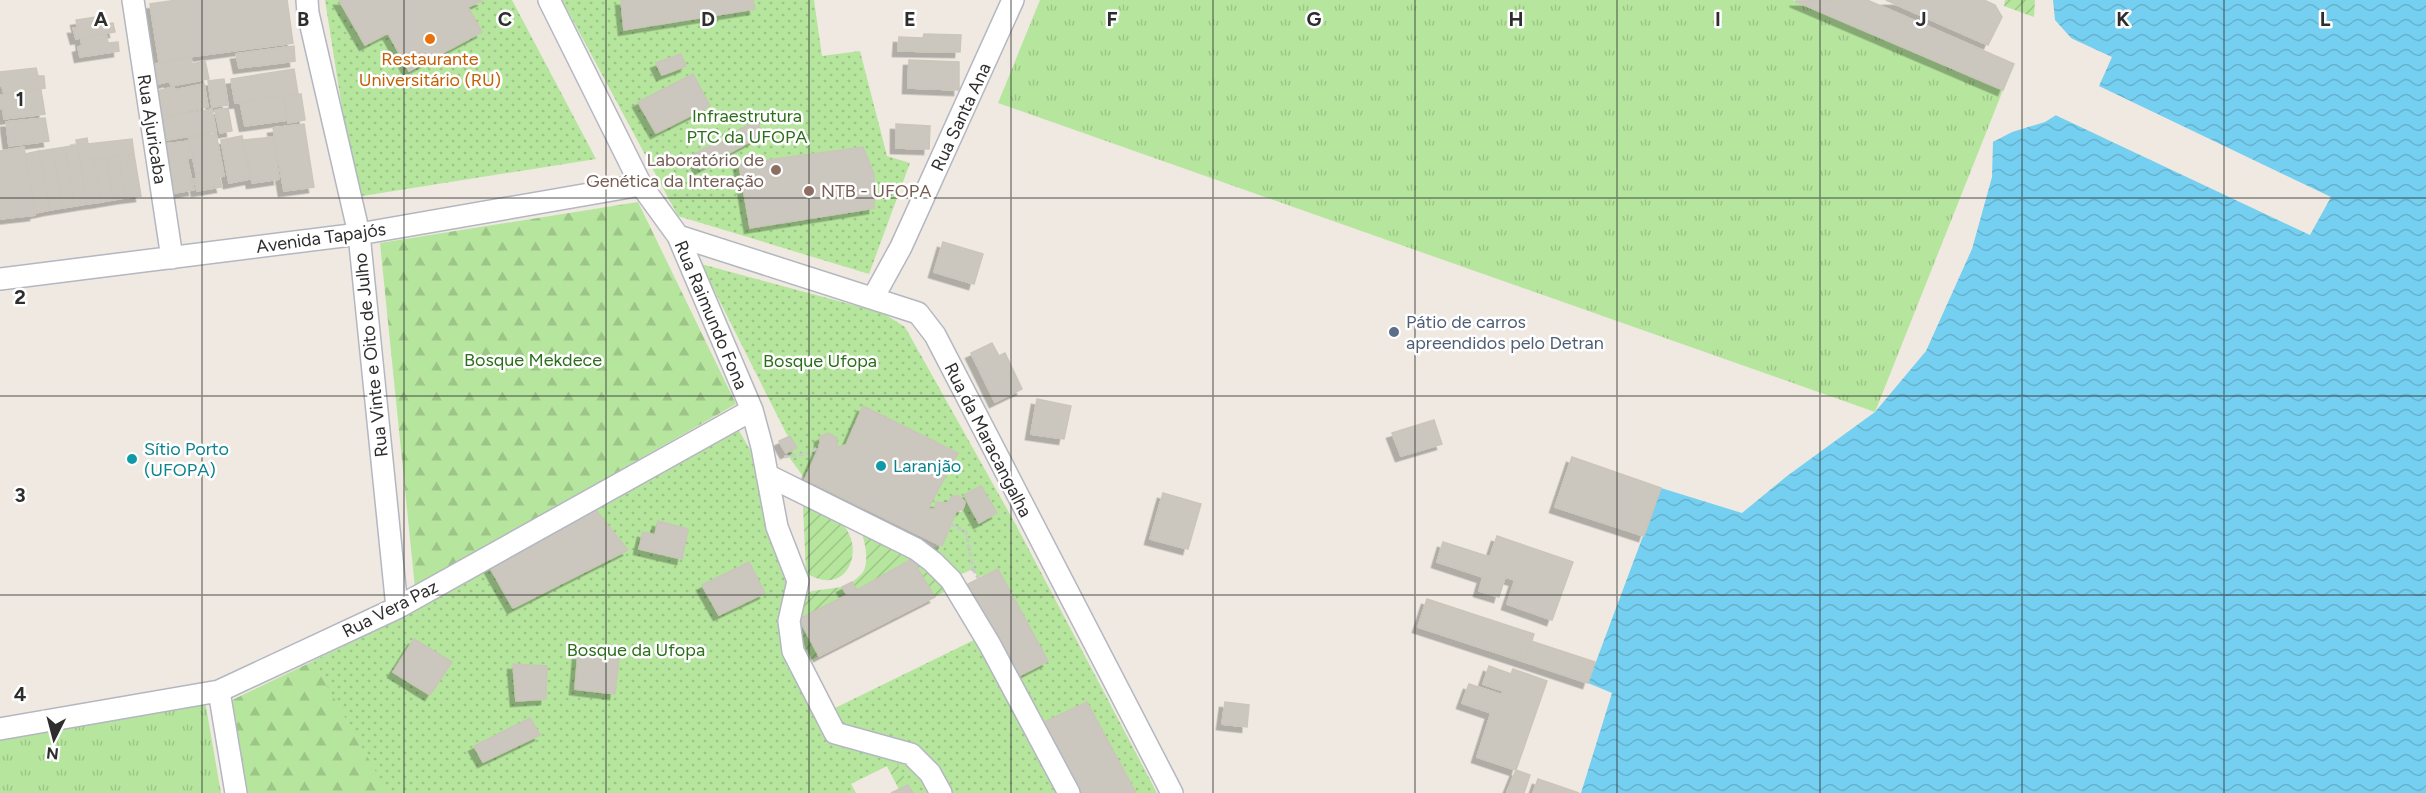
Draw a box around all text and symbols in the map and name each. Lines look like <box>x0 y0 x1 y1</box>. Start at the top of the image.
text: A <box>94 7 109 31</box>
text: B <box>297 7 309 31</box>
text: C <box>498 7 512 31</box>
text: D <box>701 7 715 31</box>
text: E <box>904 7 916 31</box>
text: F <box>1106 7 1118 31</box>
text: G <box>1307 7 1322 31</box>
text: H <box>1509 7 1524 31</box>
text: I <box>1715 7 1721 31</box>
text: J <box>1915 7 1927 31</box>
text: K <box>2116 7 2130 31</box>
text: L <box>2320 7 2331 31</box>
marker: Restaurante Universitário (RU) <box>423 32 437 46</box>
place label: Restaurante Universitário (RU) <box>359 48 501 91</box>
street label: Rua Santa Ana <box>926 59 996 175</box>
street label: Rua Ajuricaba <box>132 73 172 185</box>
text: 1 <box>16 87 24 111</box>
park label: Infraestrutura PTC da UFOPA <box>686 105 808 148</box>
place label: Laboratório de Genética da Interação <box>586 149 764 192</box>
marker: Laboratório de Genética da Interação <box>769 163 783 177</box>
place label: NTB - UFOPA <box>821 180 931 202</box>
marker: NTB - UFOPA <box>802 184 816 198</box>
street label: Avenida Tapajós <box>255 218 387 258</box>
street label: Rua Raimundo Fona <box>670 237 752 393</box>
street label: Rua Vinte e Oito de Julho <box>349 252 393 458</box>
text: 2 <box>14 285 26 309</box>
place label: Pátio de carros apreendidos pelo Detran <box>1406 311 1604 354</box>
marker: Pátio de carros apreendidos pelo Detran <box>1387 325 1401 339</box>
park label: Bosque Mekdece <box>464 349 602 371</box>
park label: Bosque Ufopa <box>763 350 877 372</box>
street label: Rua da Maracangalha <box>939 359 1037 521</box>
place label: Sítio Porto (UFOPA) <box>144 438 229 481</box>
marker: Sítio Porto (UFOPA) <box>125 452 139 466</box>
place label: Laranjão <box>893 455 961 477</box>
marker: Laranjão <box>874 459 888 473</box>
text: 3 <box>14 483 26 507</box>
street label: Rua Vera Paz <box>338 575 442 643</box>
park label: Bosque da Ufopa <box>567 639 705 661</box>
text: 4 <box>14 682 27 706</box>
north arrow <box>24 709 84 769</box>
text: N <box>45 743 60 764</box>

